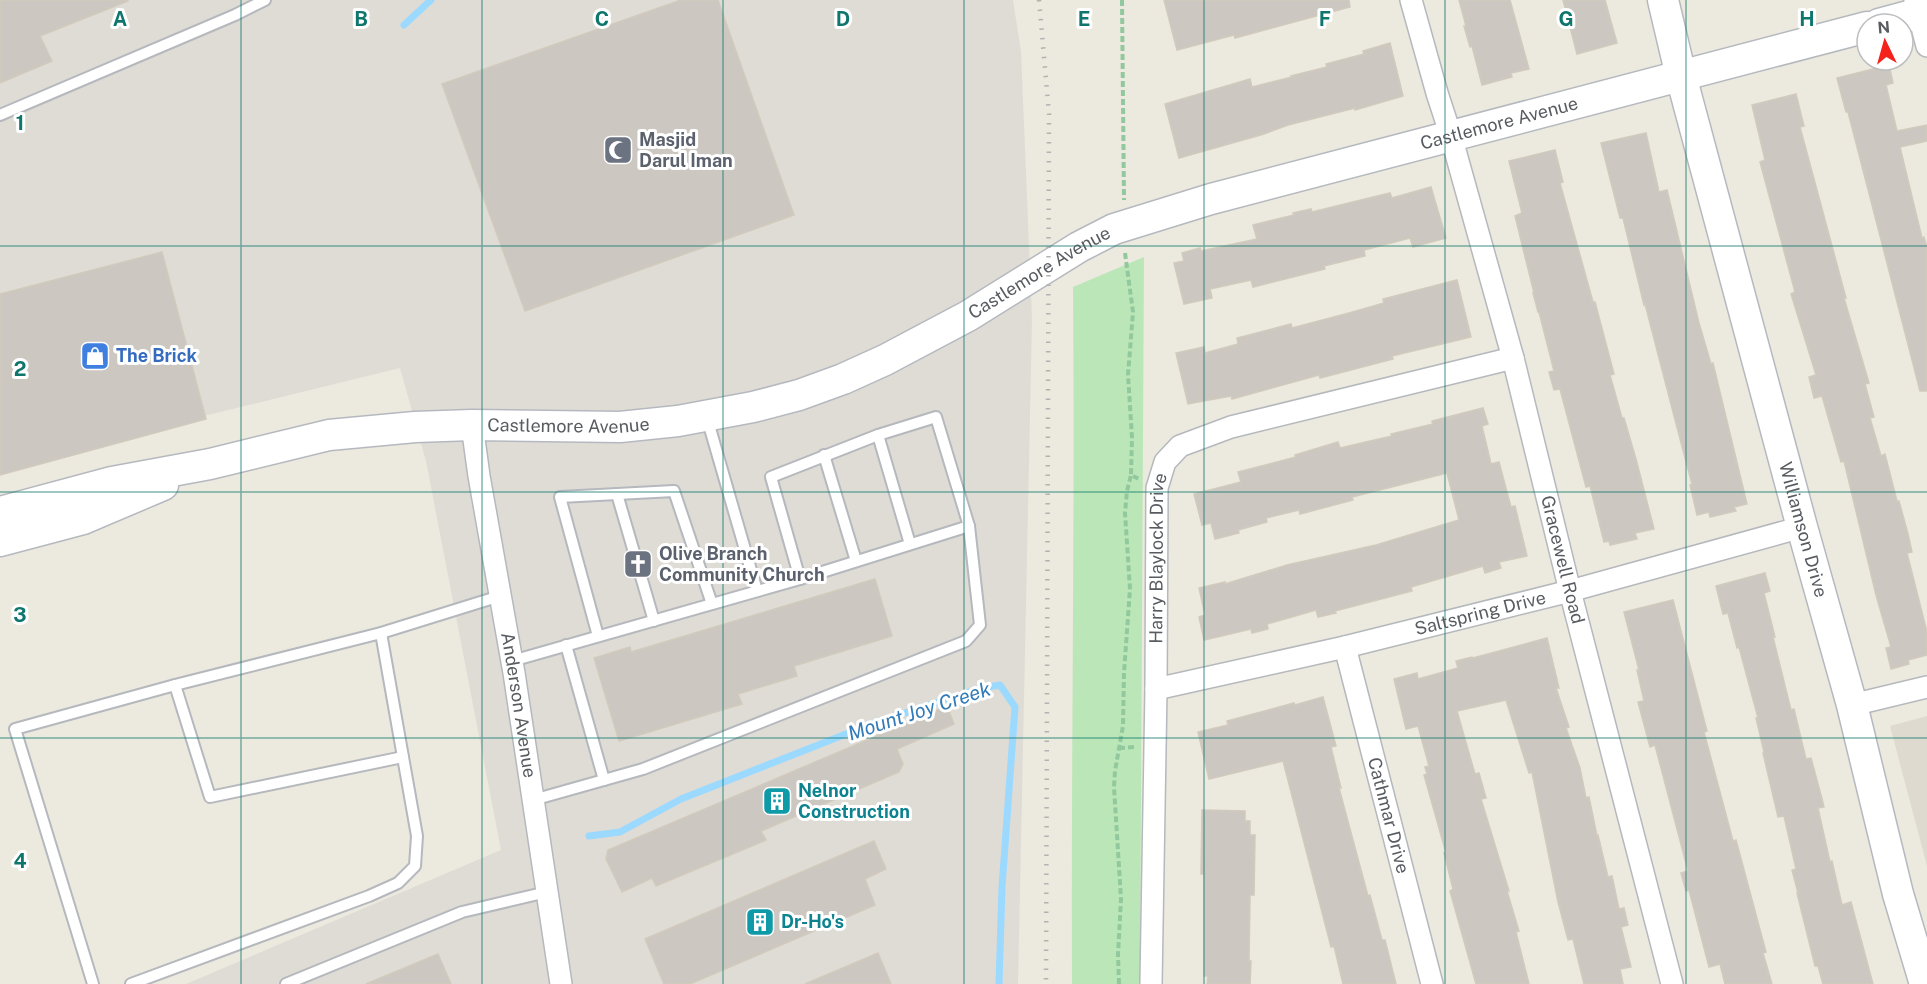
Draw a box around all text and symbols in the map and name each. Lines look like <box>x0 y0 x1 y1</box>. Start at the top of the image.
text: A <box>113 7 127 31</box>
text: B <box>354 7 368 31</box>
text: C <box>595 7 609 31</box>
text: D <box>836 7 850 31</box>
text: E <box>1078 7 1090 31</box>
text: F <box>1319 7 1331 31</box>
text: G <box>1558 7 1574 31</box>
text: H <box>1799 7 1815 31</box>
north arrow <box>1855 12 1915 72</box>
text: N <box>1877 18 1891 38</box>
street label: Castlemore Avenue <box>1418 92 1580 154</box>
text: 1 <box>16 111 24 135</box>
place label: Masjid Darul Iman <box>639 129 733 171</box>
mosque icon: Masjid Darul Iman <box>602 134 634 166</box>
street label: Castlemore Avenue <box>964 222 1114 323</box>
shop icon: The Brick <box>79 340 111 372</box>
place label: The Brick <box>116 345 197 366</box>
text: 2 <box>14 357 26 381</box>
street label: Castlemore Avenue <box>487 413 651 437</box>
street label: Williamson Drive <box>1775 460 1832 600</box>
street label: Harry Blaylock Drive <box>1145 470 1171 644</box>
street label: Gracewell Road <box>1537 493 1589 626</box>
place label: Olive Branch Community Church <box>659 543 825 585</box>
church icon: Olive Branch Community Church <box>622 548 654 580</box>
street label: Saltspring Drive <box>1412 586 1548 639</box>
text: 3 <box>13 603 27 627</box>
street label: Anderson Avenue <box>497 631 541 779</box>
water label: Mount Joy Creek <box>845 677 994 745</box>
street label: Cathmar Drive <box>1364 755 1414 876</box>
place label: Nelnor Construction <box>798 780 910 822</box>
building icon: Nelnor Construction <box>761 785 793 817</box>
text: 4 <box>13 849 27 873</box>
building icon: Dr-Ho's <box>744 906 776 938</box>
place label: Dr-Ho's <box>781 911 844 932</box>

